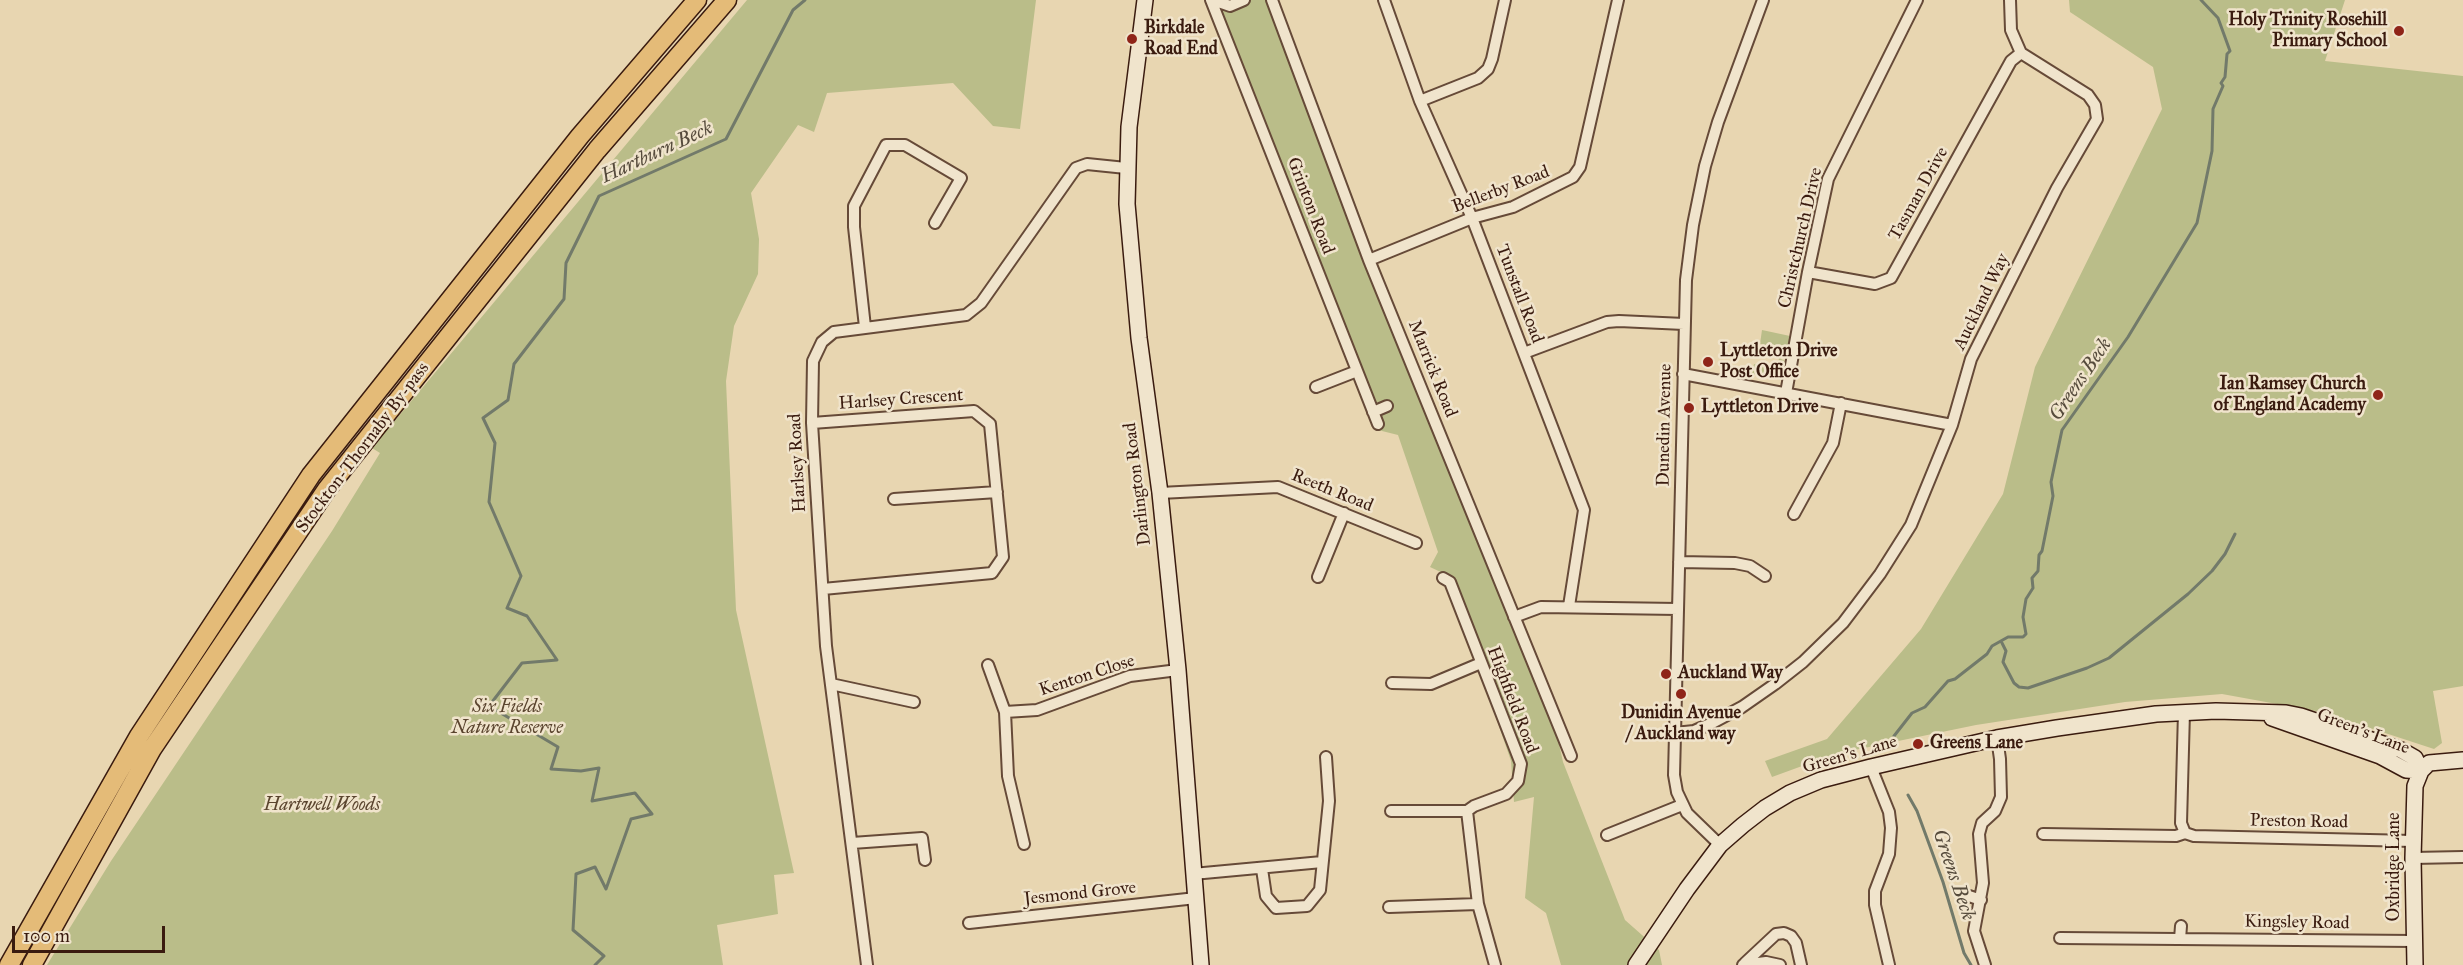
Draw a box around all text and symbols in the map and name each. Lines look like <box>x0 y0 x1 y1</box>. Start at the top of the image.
place label: Holy Trinity Rosehill Primary School <box>2228 10 2387 52</box>
place label: Birkdale Road End <box>1144 18 1218 60</box>
marker: Holy Trinity Rosehill Primary School <box>2392 24 2406 38</box>
marker: Birkdale Road End <box>1125 32 1139 46</box>
water label: Hartburn Beck <box>597 117 717 189</box>
street label: Tasman Drive <box>1884 144 1954 244</box>
street label: Grinton Road <box>1282 154 1338 258</box>
street label: Bellerby Road <box>1449 162 1553 218</box>
street label: Christchurch Drive <box>1774 166 1828 310</box>
street label: Tunstall Road <box>1490 242 1548 346</box>
street label: Auckland Way <box>1949 250 2015 354</box>
street label: Marrick Road <box>1403 317 1461 421</box>
water label: Greens Beck <box>2045 334 2117 426</box>
place label: Lyttleton Drive Post Office <box>1720 341 1837 384</box>
marker: Lyttleton Drive Post Office <box>1701 355 1715 369</box>
street label: Stockton-Thornaby By-pass <box>292 358 434 538</box>
street label: Dunedin Avenue <box>1653 363 1677 487</box>
place label: Ian Ramsey Church of England Academy <box>2214 374 2366 416</box>
street label: Harlsey Crescent <box>838 385 964 415</box>
marker: Ian Ramsey Church of England Academy <box>2371 388 2385 402</box>
place label: Lyttleton Drive <box>1701 397 1818 419</box>
marker: Lyttleton Drive <box>1682 401 1696 415</box>
street label: Harlsey Road <box>785 413 811 513</box>
street label: Darlington Road <box>1120 421 1156 547</box>
street label: Reeth Road <box>1288 465 1376 517</box>
street label: Highfield Road <box>1482 643 1542 757</box>
street label: Kenton Close <box>1036 650 1138 702</box>
place label: Auckland Way <box>1678 663 1783 685</box>
marker: Auckland Way <box>1659 667 1673 681</box>
marker: Dunidin Avenue / Auckland way <box>1674 687 1688 701</box>
park label: Six Fields Nature Reserve <box>451 697 563 740</box>
place label: Dunidin Avenue / Auckland way <box>1621 703 1741 746</box>
street label: Green's Lane <box>2314 704 2412 760</box>
street label: Green's Lane <box>1800 731 1900 779</box>
place label: Greens Lane <box>1930 733 2023 755</box>
marker: Greens Lane <box>1911 737 1925 751</box>
park label: Hartwell Woods <box>264 795 380 817</box>
street label: Preston Road <box>2250 810 2348 834</box>
street label: Oxbridge Lane <box>2384 813 2406 921</box>
water label: Greens Beck <box>1926 826 1980 924</box>
street label: Jesmond Grove <box>1023 877 1137 911</box>
street label: Kingsley Road <box>2244 911 2350 935</box>
scale bar <box>15 914 168 952</box>
text: 100 m <box>23 925 70 947</box>

